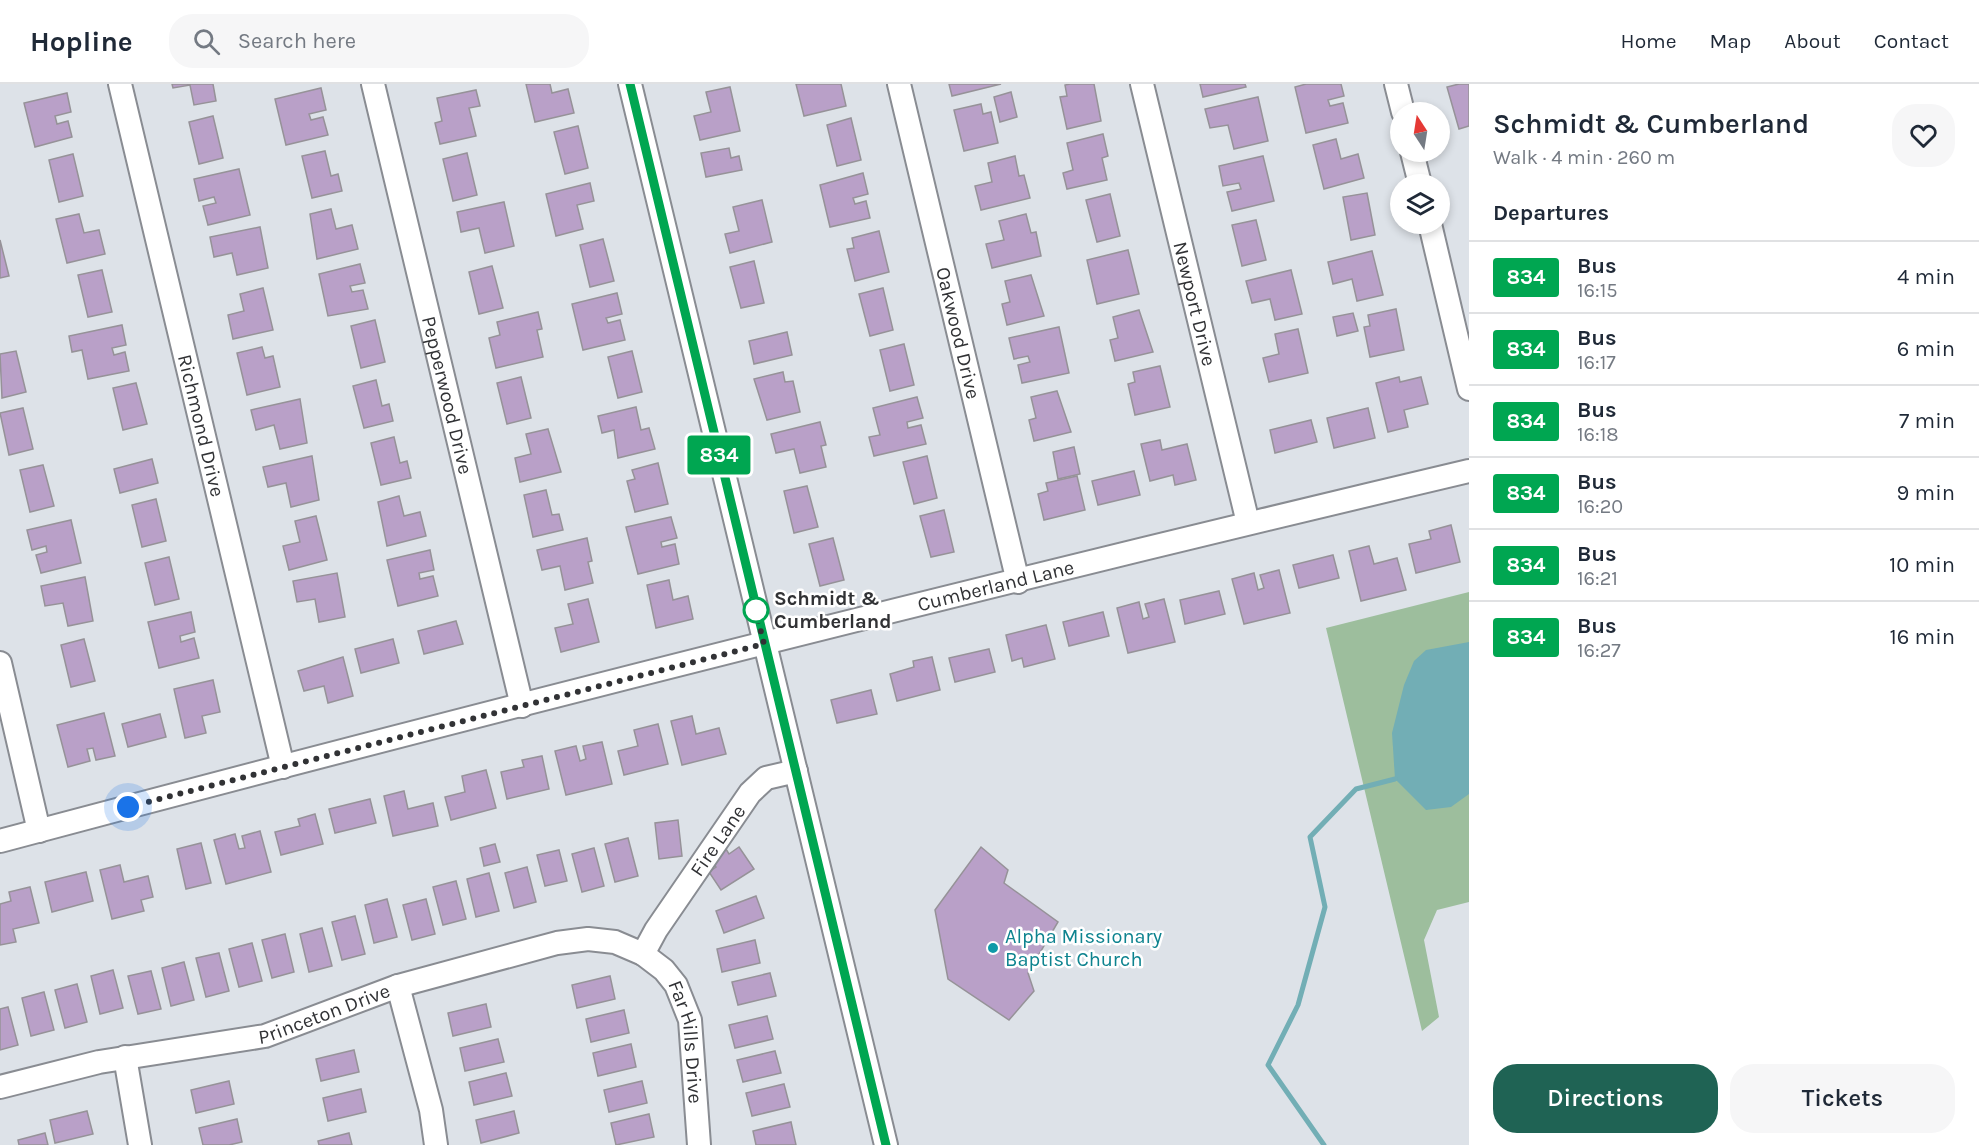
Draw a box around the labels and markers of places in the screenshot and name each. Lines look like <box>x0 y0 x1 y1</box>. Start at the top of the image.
place label: Schmidt & Cumberland <box>774 587 891 633</box>
marker: Schmidt & Cumberland <box>743 597 769 623</box>
place label: Alpha Missionary Baptist Church <box>1005 925 1162 971</box>
marker: Alpha Missionary Baptist Church <box>986 941 1000 955</box>

